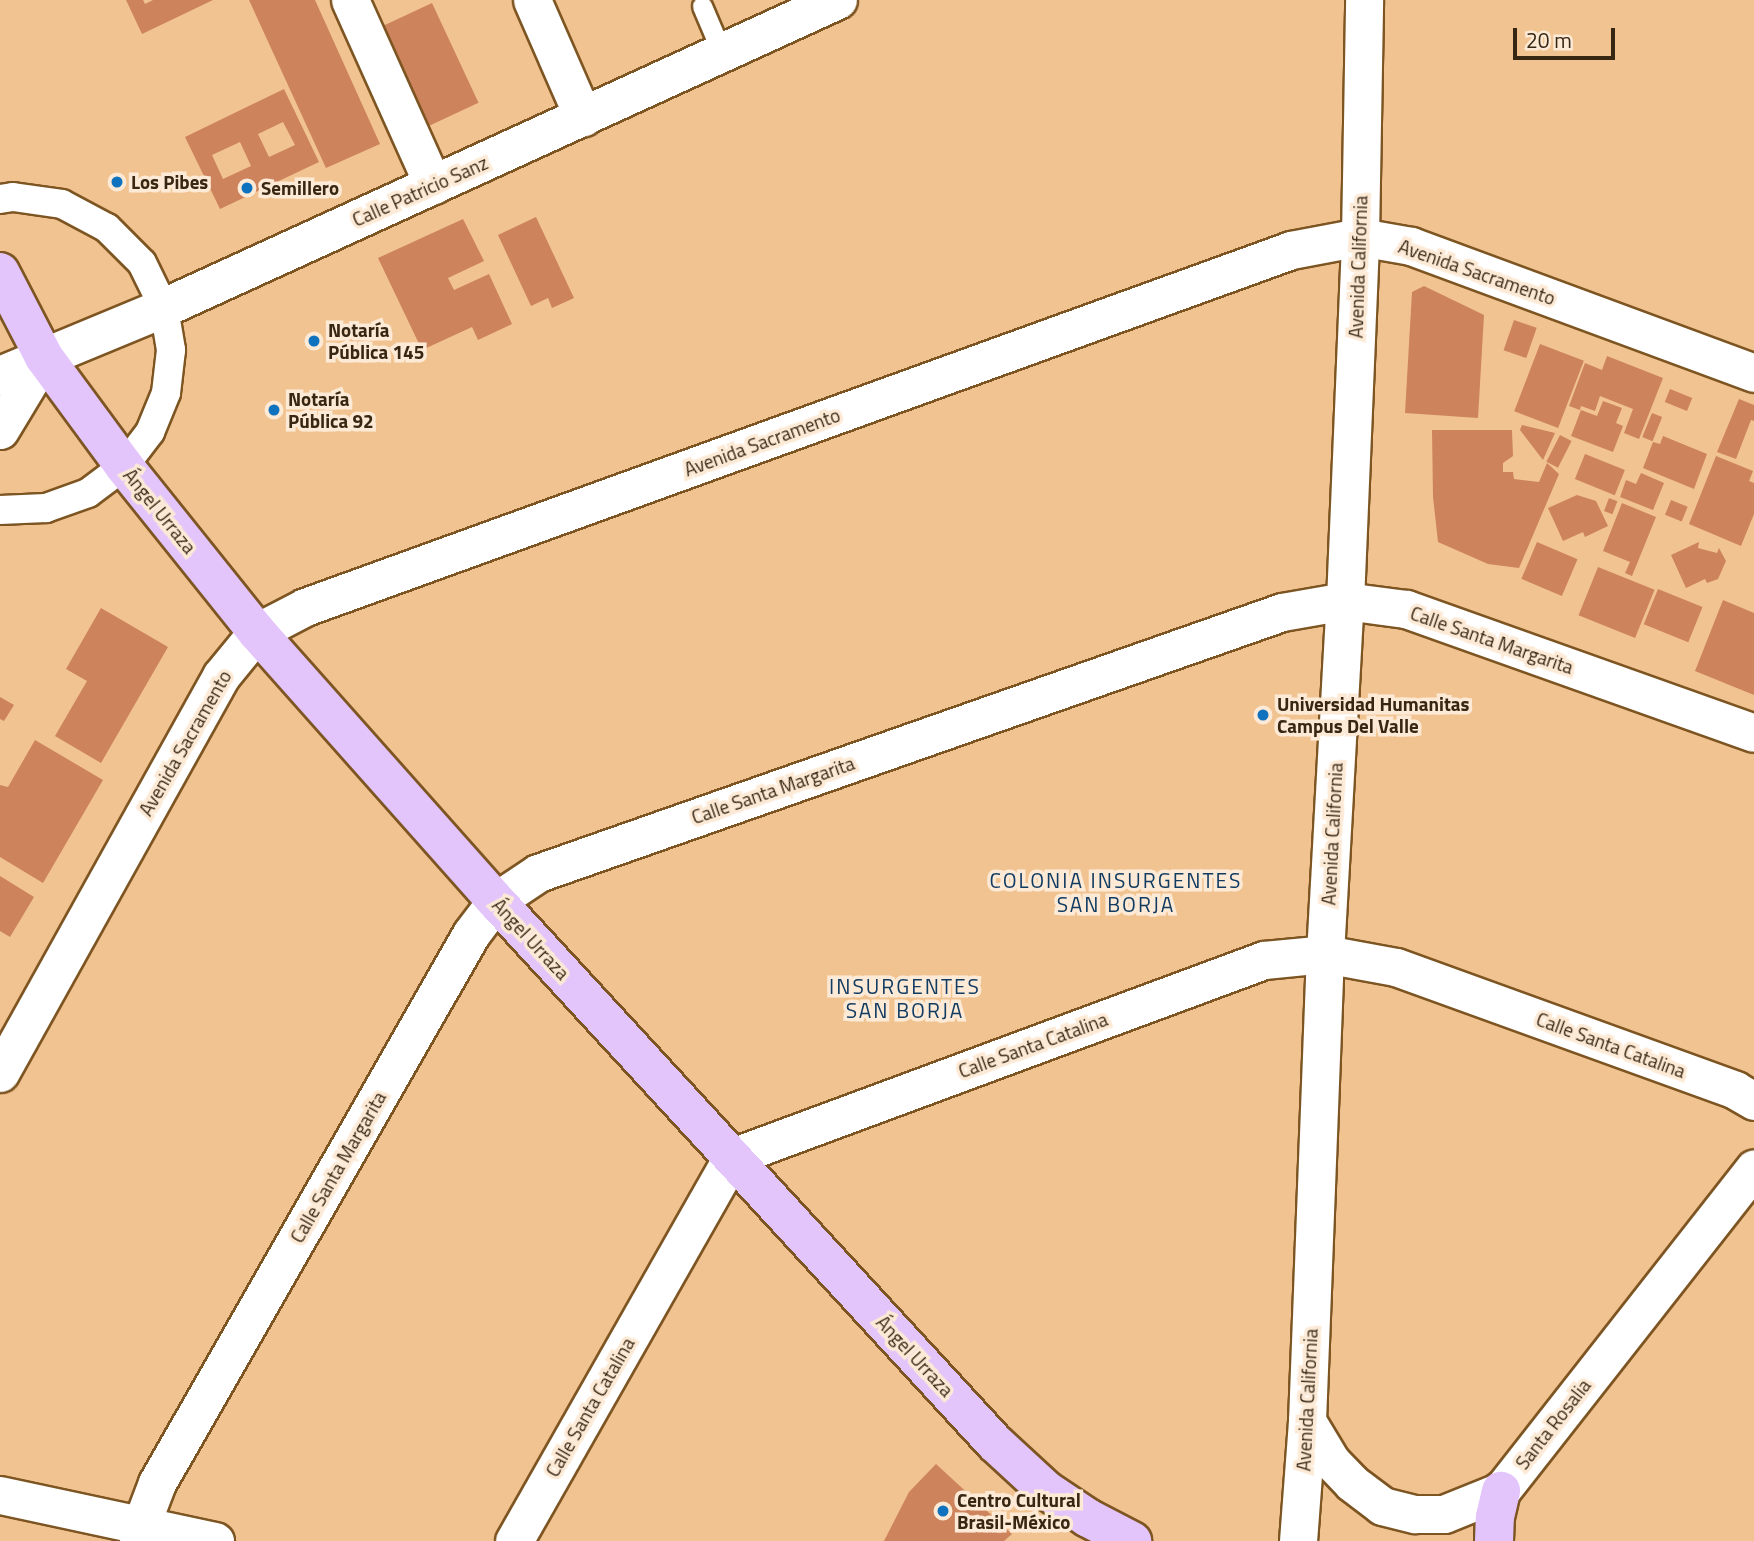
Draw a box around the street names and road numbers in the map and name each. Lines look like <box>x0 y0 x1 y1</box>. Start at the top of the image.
street label: Calle Patricio Sanz <box>349 151 491 231</box>
street label: Avenida California <box>1344 195 1372 339</box>
street label: Avenida Sacramento <box>1396 234 1558 310</box>
street label: Avenida Sacramento <box>681 403 843 481</box>
street label: Ángel Urraza <box>119 464 201 558</box>
street label: Calle Santa Margarita <box>1408 601 1576 679</box>
street label: Avenida Sacramento <box>134 666 236 820</box>
street label: Calle Santa Margarita <box>689 751 857 829</box>
street label: Avenida California <box>1317 762 1347 906</box>
street label: Ángel Urraza <box>488 894 574 984</box>
street label: Calle Santa Catalina <box>955 1007 1111 1083</box>
street label: Calle Santa Catalina <box>1533 1007 1689 1083</box>
street label: Calle Santa Margarita <box>285 1087 391 1247</box>
street label: Ángel Urraza <box>872 1311 958 1401</box>
street label: Avenida California <box>1292 1328 1322 1472</box>
street label: Calle Santa Catalina <box>541 1333 639 1481</box>
street label: Santa Rosalia <box>1511 1374 1595 1474</box>

